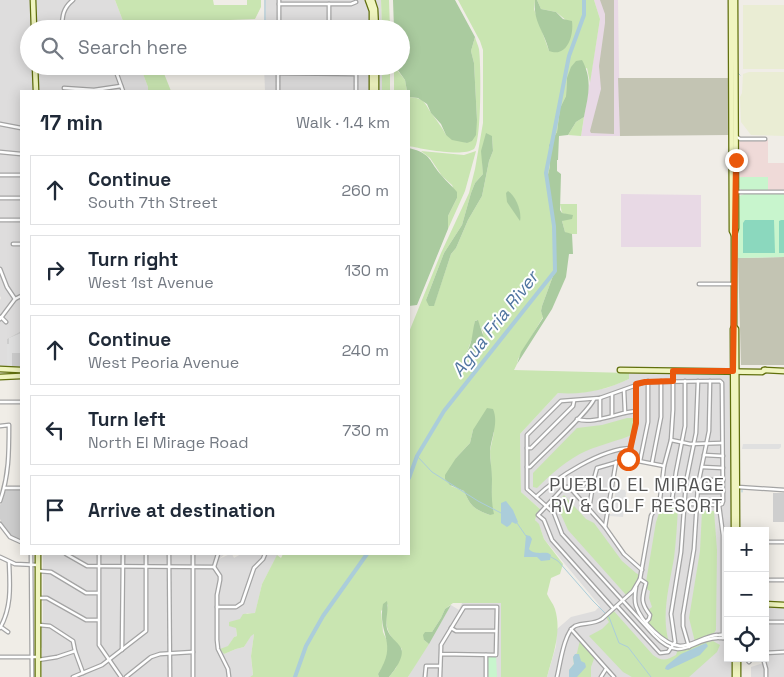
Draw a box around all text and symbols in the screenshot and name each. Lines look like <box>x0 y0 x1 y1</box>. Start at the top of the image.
search box <box>20 20 410 75</box>
icon: search <box>38 34 66 62</box>
text: Search here <box>78 35 188 60</box>
text: 17 min <box>40 109 103 136</box>
text: Walk · 1.4 km <box>296 112 390 133</box>
route end <box>725 149 748 172</box>
text: Continue <box>88 167 171 192</box>
icon: ahead <box>41 176 69 204</box>
text: 260 m <box>341 180 389 201</box>
text: South 7th Street <box>88 192 218 213</box>
text: Turn right <box>88 247 178 272</box>
icon: right <box>41 256 69 284</box>
text: 130 m <box>345 260 389 281</box>
water label: Agua Fria River <box>446 265 544 381</box>
text: West 1st Avenue <box>88 272 214 293</box>
text: Continue <box>88 327 171 352</box>
icon: ahead <box>41 336 69 364</box>
text: 240 m <box>342 340 389 361</box>
text: West Peoria Avenue <box>88 352 239 373</box>
text: Turn left <box>88 407 166 432</box>
icon: left <box>41 416 69 444</box>
text: 730 m <box>342 420 389 441</box>
text: North El Mirage Road <box>88 432 249 453</box>
route start <box>617 448 640 471</box>
district label: PUEBLO EL MIRAGE RV & GOLF RESORT <box>549 473 725 517</box>
icon: arrive <box>41 496 69 524</box>
text: Arrive at destination <box>88 498 276 523</box>
map controls <box>724 527 769 662</box>
button: + <box>724 527 769 572</box>
button: − <box>724 572 769 617</box>
button: locate <box>724 617 769 662</box>

